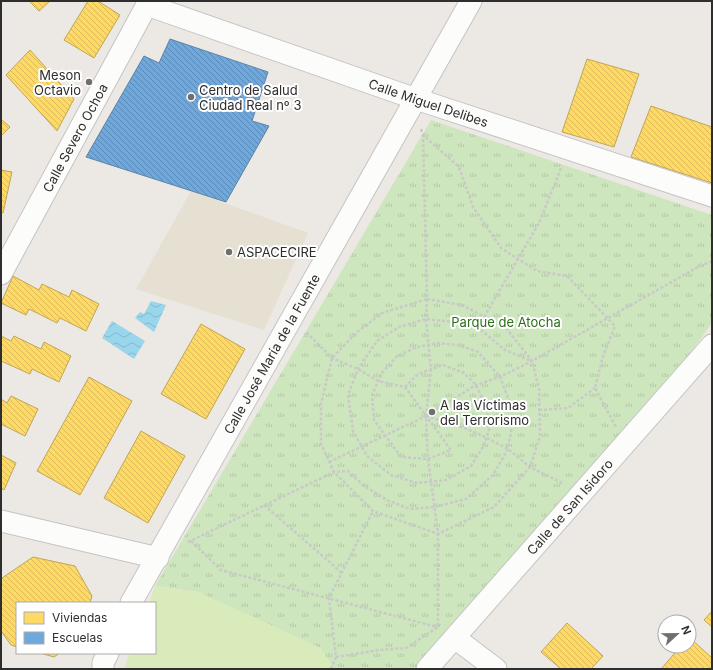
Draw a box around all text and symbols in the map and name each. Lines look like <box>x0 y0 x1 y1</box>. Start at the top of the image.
place label: Meson Octavio <box>34 67 81 98</box>
street label: Calle Miguel Delibes <box>367 75 490 130</box>
marker: Meson Octavio <box>84 77 94 87</box>
street label: Calle Severo Ochoa <box>39 81 111 195</box>
place label: Centro de Salud Ciudad Real nº 3 <box>199 82 301 113</box>
marker: Centro de Salud Ciudad Real nº 3 <box>186 92 196 102</box>
place label: ASPACECIRE <box>237 244 317 260</box>
marker: ASPACECIRE <box>224 247 234 257</box>
street label: Calle José María de la Fuente <box>220 271 323 437</box>
park label: Parque de Atocha <box>451 314 561 330</box>
place label: A las Víctimas del Terrorismo <box>440 397 529 428</box>
marker: A las Víctimas del Terrorismo <box>427 407 437 417</box>
street label: Calle de San Isidoro <box>523 455 616 558</box>
legend <box>16 602 156 654</box>
text: Viviendas <box>52 610 107 625</box>
north arrow <box>657 614 697 654</box>
text: N <box>678 624 694 637</box>
text: Escuelas <box>52 630 102 645</box>

